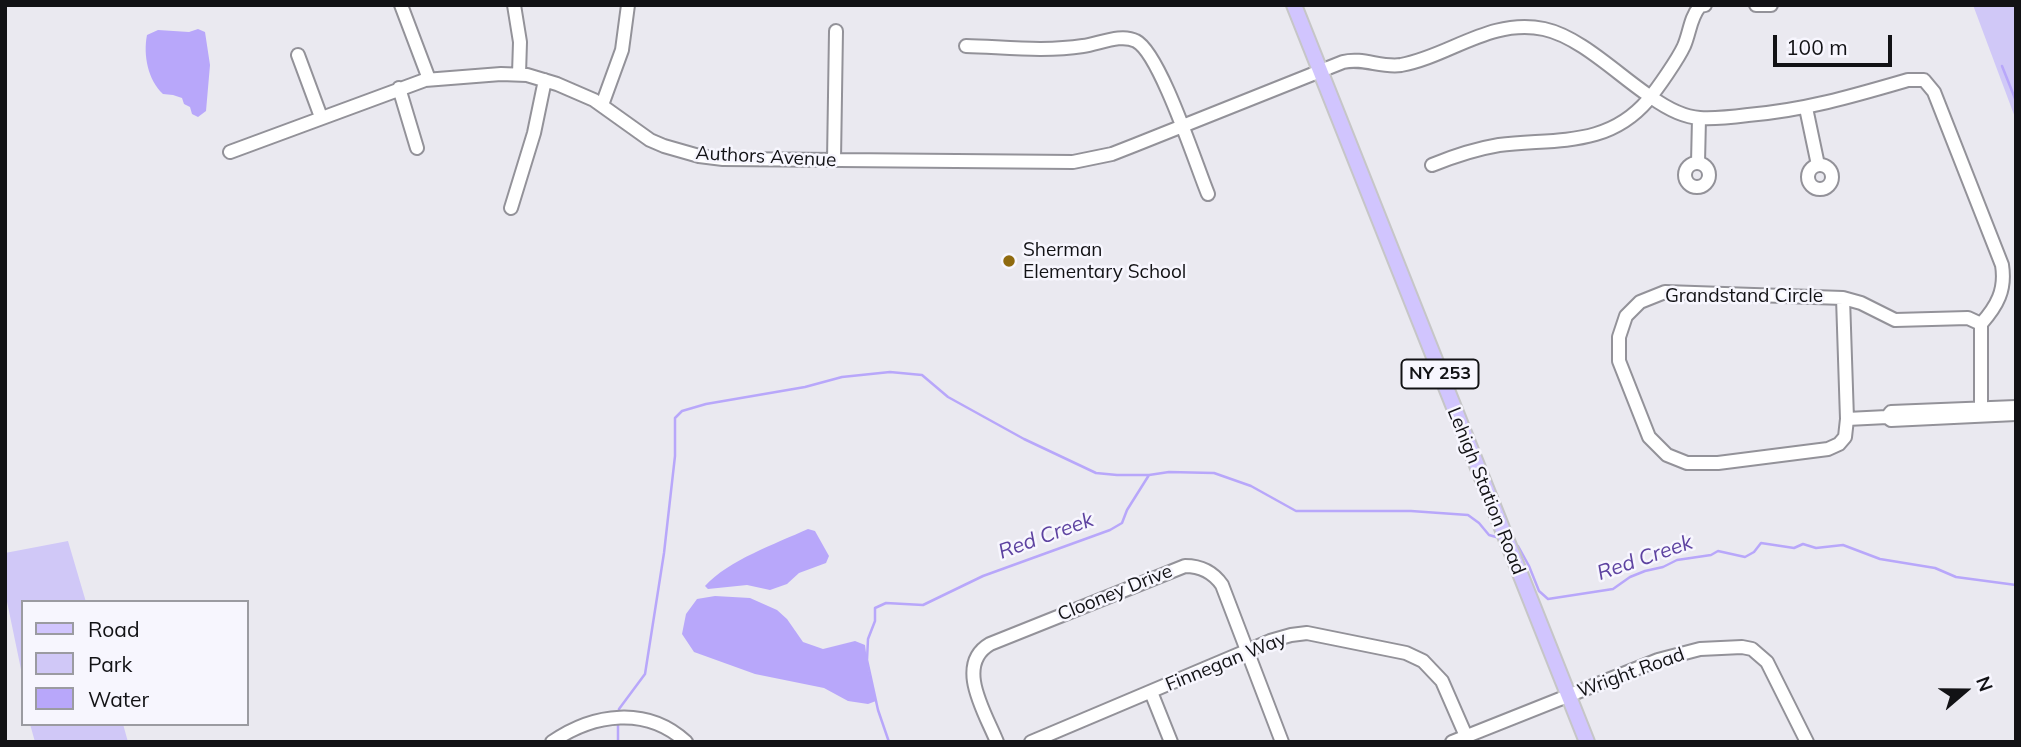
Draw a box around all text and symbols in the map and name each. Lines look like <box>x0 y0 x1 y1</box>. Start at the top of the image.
scale bar <box>1776 21 1895 65</box>
text: 100 m <box>1786 34 1848 60</box>
street label: Authors Avenue <box>695 142 837 172</box>
place label: Sherman Elementary School <box>1023 239 1186 283</box>
marker: Sherman Elementary School <box>1001 253 1017 269</box>
street label: Grandstand Circle <box>1665 285 1823 307</box>
road number: NY 253 <box>1402 360 1478 388</box>
street label: Lehigh Station Road <box>1442 404 1530 578</box>
water label: Red Creek <box>995 507 1097 565</box>
water label: Red Creek <box>1594 530 1696 586</box>
street label: Clooney Drive <box>1054 560 1176 626</box>
legend <box>21 600 248 726</box>
text: Road <box>88 616 139 642</box>
street label: Finnegan Way <box>1162 627 1290 697</box>
street label: Wright Road <box>1574 643 1688 703</box>
text: Park <box>88 651 132 677</box>
north arrow <box>1930 656 2000 726</box>
text: N <box>1971 673 1998 695</box>
text: Water <box>88 686 149 712</box>

